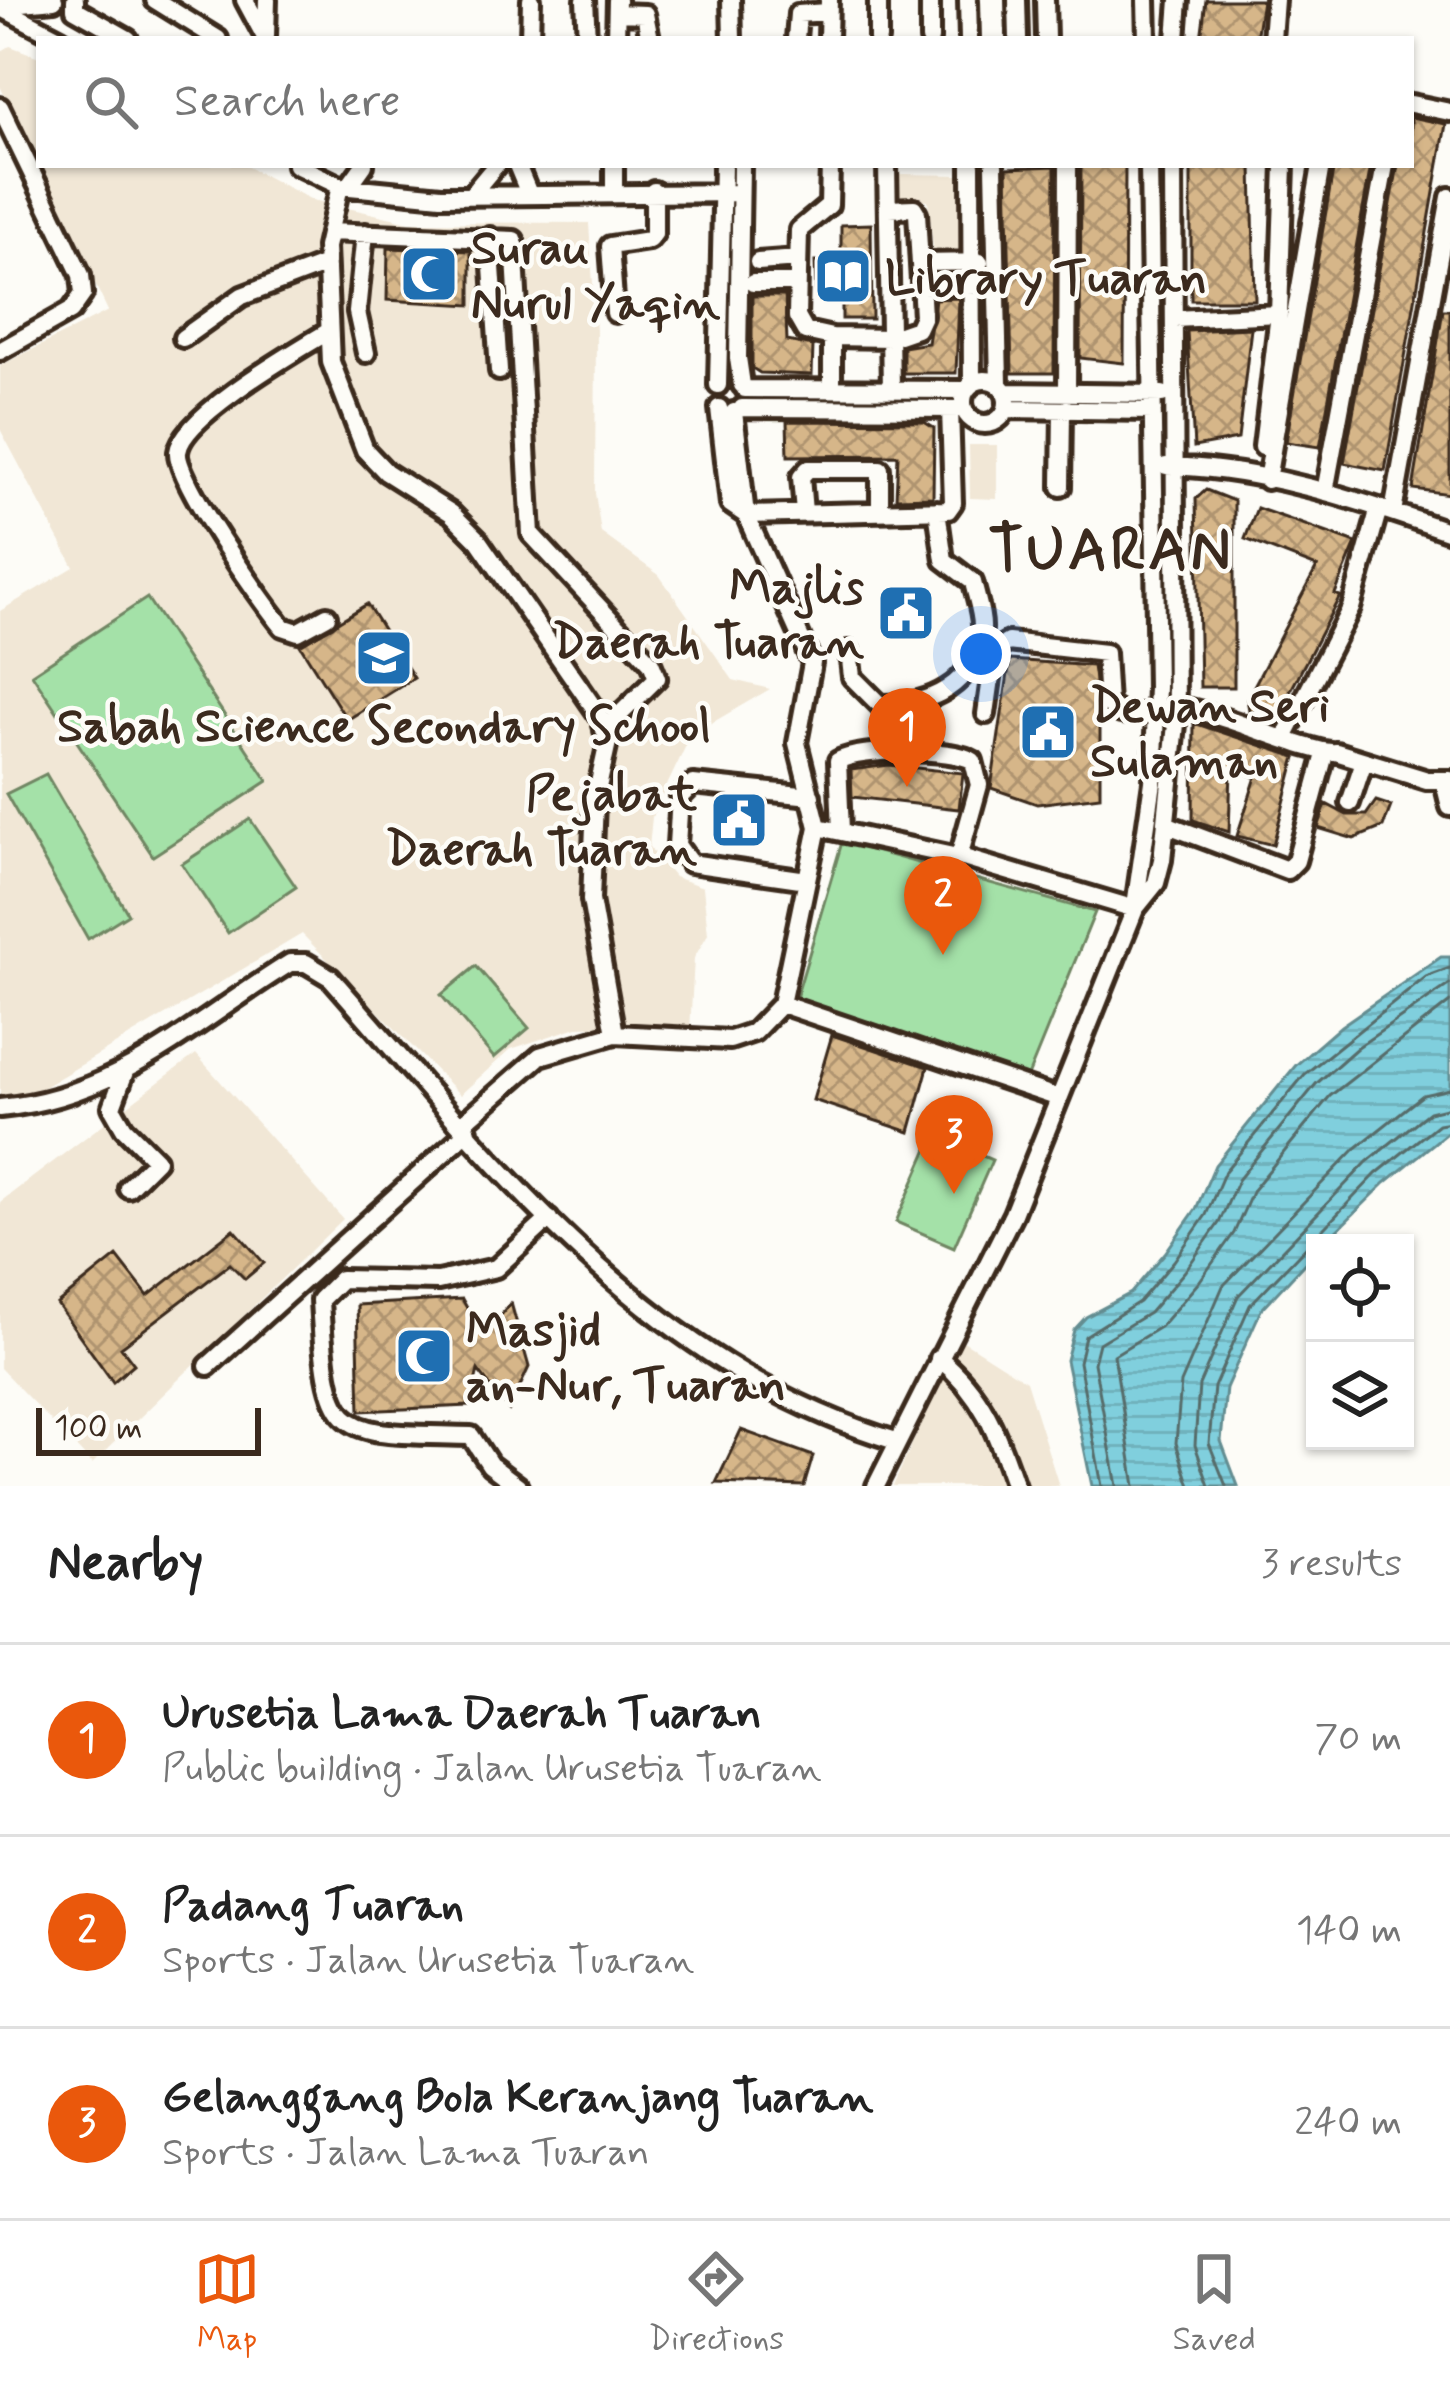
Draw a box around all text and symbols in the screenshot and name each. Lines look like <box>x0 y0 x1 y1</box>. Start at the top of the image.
search box <box>36 36 1414 168</box>
icon: search <box>78 69 144 135</box>
text: Search here <box>174 73 401 132</box>
place label: Surau Nurul Yaqin <box>471 218 720 336</box>
mosque icon: Surau Nurul Yaqin <box>398 243 460 305</box>
library icon: Library Tuaran <box>812 245 874 307</box>
place label: Library Tuaran <box>885 248 1207 311</box>
district label: TUARAN <box>988 513 1234 592</box>
place label: Majlis Daerah Tuaran <box>552 557 865 675</box>
public building icon: Majlis Daerah Tuaran <box>875 582 937 644</box>
your location <box>951 624 1011 684</box>
school or university icon: Sabah Science Secondary School <box>353 627 415 689</box>
place label: Dewan Seri Sulaman <box>1090 676 1329 794</box>
pin: 1 <box>868 688 946 787</box>
place label: Sabah Science Secondary School <box>57 696 711 759</box>
public building icon: Dewan Seri Sulaman <box>1017 701 1079 763</box>
place label: Pejabat Daerah Tuaran <box>385 764 698 882</box>
public building icon: Pejabat Daerah Tuaran <box>708 789 770 851</box>
pin: 2 <box>904 856 982 955</box>
pin: 3 <box>915 1095 993 1194</box>
map controls <box>1306 1234 1414 1450</box>
button: locate <box>1306 1234 1414 1342</box>
place label: Masjid an-Nur, Tuaran <box>466 1300 786 1418</box>
mosque icon: Masjid an-Nur, Tuaran <box>393 1325 455 1387</box>
button: layers <box>1306 1342 1414 1450</box>
scale bar <box>36 1402 261 1455</box>
text: 100 m <box>54 1407 143 1451</box>
text: Nearby <box>48 1531 203 1597</box>
text: 3 results <box>1261 1539 1402 1590</box>
text: Urusetia Lama Daerah Tuaran <box>162 1685 762 1744</box>
text: 1 <box>78 1714 96 1765</box>
text: 70 m <box>1314 1714 1402 1765</box>
text: Public building · Jalan Urusetia Tuaran <box>162 1744 822 1795</box>
text: Padang Tuaran <box>162 1877 464 1936</box>
text: 2 <box>77 1906 97 1957</box>
text: 140 m <box>1296 1906 1402 1957</box>
text: Sports · Jalan Urusetia Tuaran <box>162 1936 694 1987</box>
text: Gelanggang Bola Keranjang Tuaran <box>162 2069 873 2128</box>
text: 3 <box>78 2098 96 2149</box>
text: 240 m <box>1294 2098 1402 2149</box>
text: Sports · Jalan Lama Tuaran <box>162 2128 650 2179</box>
tab: Map <box>194 2246 260 2362</box>
tab: Directions <box>648 2246 784 2362</box>
tab: Saved <box>1172 2246 1256 2362</box>

